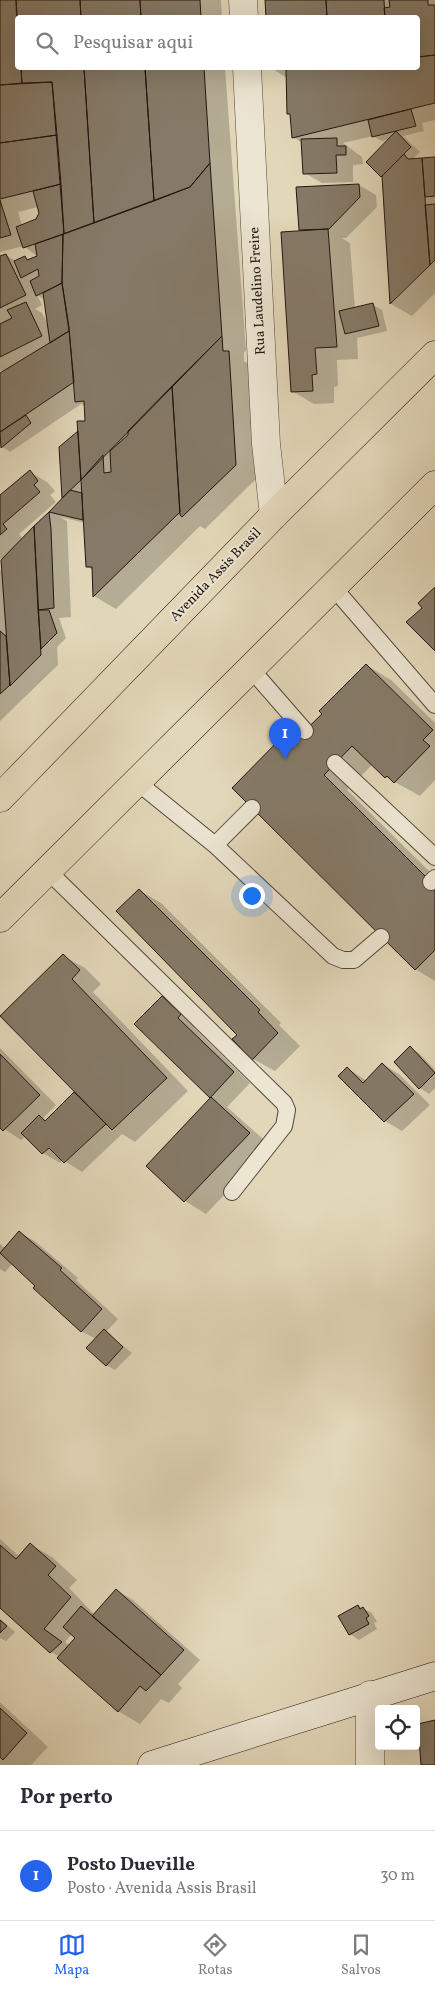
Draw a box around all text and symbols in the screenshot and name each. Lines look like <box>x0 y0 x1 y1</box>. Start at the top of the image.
search box <box>15 15 420 70</box>
icon: search <box>33 29 61 57</box>
text: Pesquisar aqui <box>73 30 193 56</box>
street label: Rua Laudelino Freire <box>245 226 271 355</box>
street label: Avenida Assis Brasil <box>166 524 266 626</box>
pin: 1 <box>269 718 301 759</box>
your location <box>239 883 265 909</box>
map controls <box>375 1705 420 1750</box>
button: locate <box>375 1705 420 1750</box>
text: Por perto <box>20 1783 113 1812</box>
text: Posto Dueville <box>67 1852 195 1878</box>
text: 1 <box>33 1865 39 1887</box>
text: 30 m <box>380 1865 415 1887</box>
text: Posto · Avenida Assis Brasil <box>67 1878 257 1900</box>
tab: Mapa <box>54 1931 89 1980</box>
tab: Rotas <box>198 1931 233 1980</box>
tab: Salvos <box>341 1931 381 1980</box>

